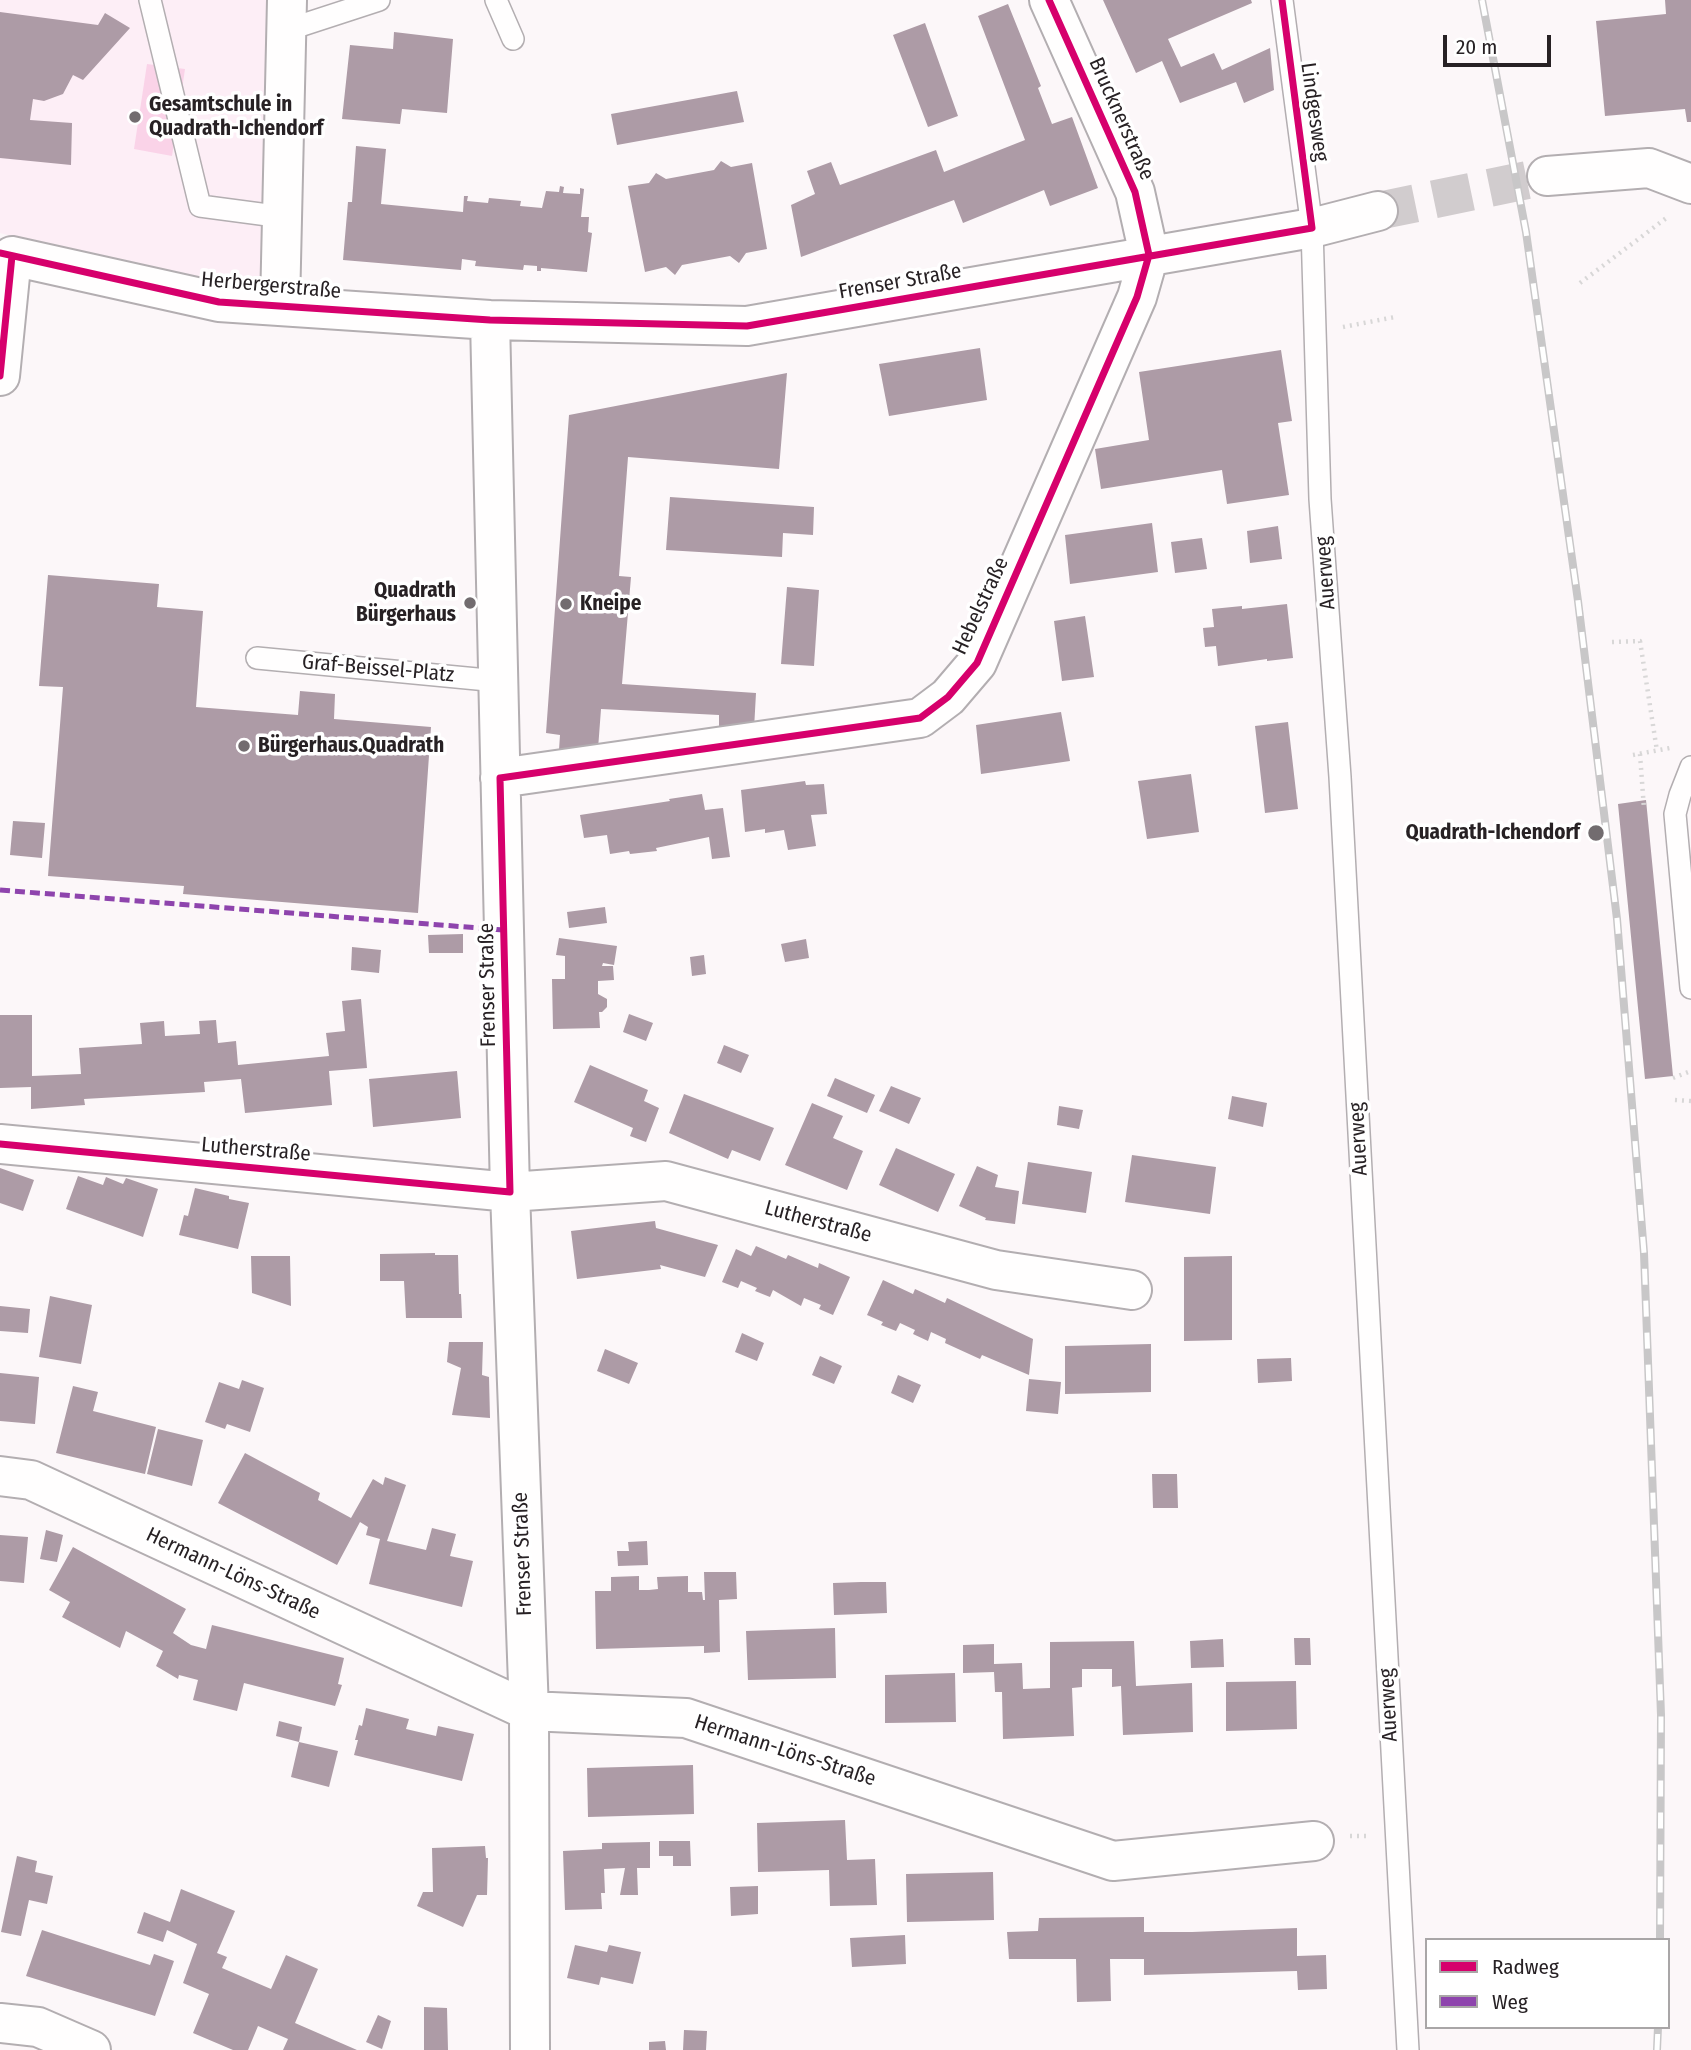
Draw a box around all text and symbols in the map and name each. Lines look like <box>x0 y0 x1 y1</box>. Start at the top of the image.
scale bar <box>1446 21 1554 65</box>
text: 20 m <box>1456 34 1497 60</box>
street label: Brucknerstraße <box>1083 54 1159 184</box>
street label: Lindgesweg <box>1295 61 1333 163</box>
place label: Gesamtschule in Quadrath-Ichendorf <box>149 92 324 142</box>
marker: Gesamtschule in Quadrath-Ichendorf <box>127 109 143 125</box>
street label: Frenser Straße <box>837 259 963 305</box>
street label: Herbergerstraße <box>200 267 342 305</box>
street label: Auerweg <box>1311 535 1341 611</box>
street label: Hebelstraße <box>947 553 1015 659</box>
place label: Quadrath Bürgerhaus <box>356 578 456 628</box>
place label: Kneipe <box>580 591 641 617</box>
marker: Quadrath Bürgerhaus <box>462 595 478 611</box>
marker: Kneipe <box>558 596 574 612</box>
street label: Graf-Beissel-Platz <box>301 650 455 688</box>
place label: Bürgerhaus.Quadrath <box>258 733 444 759</box>
marker: Bürgerhaus.Quadrath <box>236 738 252 754</box>
place label: Quadrath-Ichendorf <box>1405 820 1580 846</box>
marker: Quadrath-Ichendorf <box>1586 823 1606 843</box>
street label: Frenser Straße <box>474 923 502 1047</box>
street label: Auerweg <box>1344 1102 1374 1176</box>
street label: Lutherstraße <box>200 1133 312 1167</box>
street label: Lutherstraße <box>762 1196 874 1248</box>
street label: Frenser Straße <box>508 1492 538 1616</box>
street label: Hermann-Löns-Straße <box>142 1523 324 1625</box>
street label: Auerweg <box>1374 1668 1404 1742</box>
street label: Hermann-Löns-Straße <box>691 1710 879 1792</box>
legend <box>1425 1938 1670 2029</box>
text: Radweg <box>1492 1954 1559 1980</box>
text: Weg <box>1492 1989 1528 2015</box>

